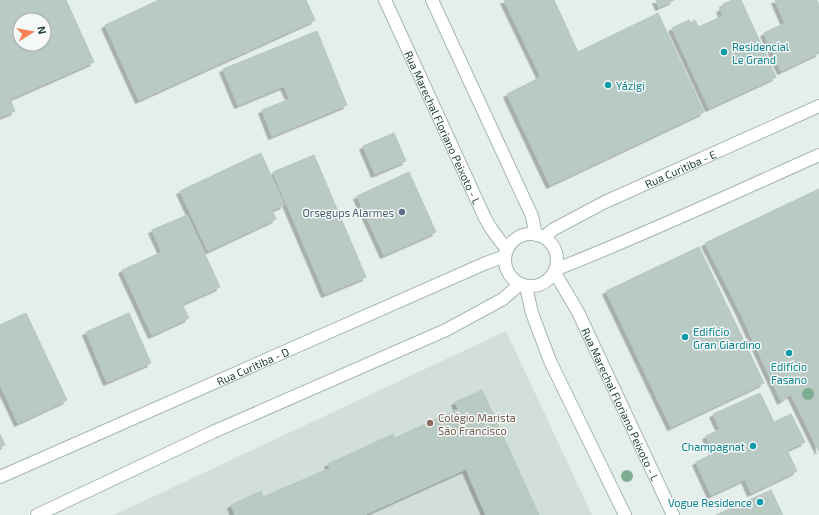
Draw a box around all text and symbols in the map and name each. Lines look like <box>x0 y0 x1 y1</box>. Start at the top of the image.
north arrow <box>12 12 52 52</box>
text: N <box>35 25 49 35</box>
place label: Residencial Le Grand <box>732 40 790 66</box>
marker: Residencial Le Grand <box>719 47 729 57</box>
street label: Rua Marechal Floriano Peixoto - L <box>403 48 484 206</box>
place label: Yázigi <box>616 79 645 92</box>
marker: Yázigi <box>603 80 613 90</box>
street label: Rua Curitiba - E <box>643 147 718 190</box>
place label: Orsegups Alarmes <box>302 206 394 219</box>
marker: Orsegups Alarmes <box>397 207 407 217</box>
street label: Rua Marechal Floriano Peixoto - L <box>580 325 663 483</box>
place label: Edifício Gran Giardino <box>693 325 761 351</box>
marker: Edifício Gran Giardino <box>680 332 690 342</box>
street label: Rua Curitiba - D <box>214 344 291 387</box>
marker: Edifício Fasano <box>784 348 794 358</box>
place label: Edifício Fasano <box>771 360 807 386</box>
place label: Colégio Marista São Francisco <box>438 411 516 437</box>
marker: Colégio Marista São Francisco <box>425 418 435 428</box>
place label: Champagnat <box>681 440 745 453</box>
marker: Champagnat <box>748 441 758 451</box>
place label: Vogue Residence <box>668 496 752 509</box>
marker: Vogue Residence <box>755 497 765 507</box>

